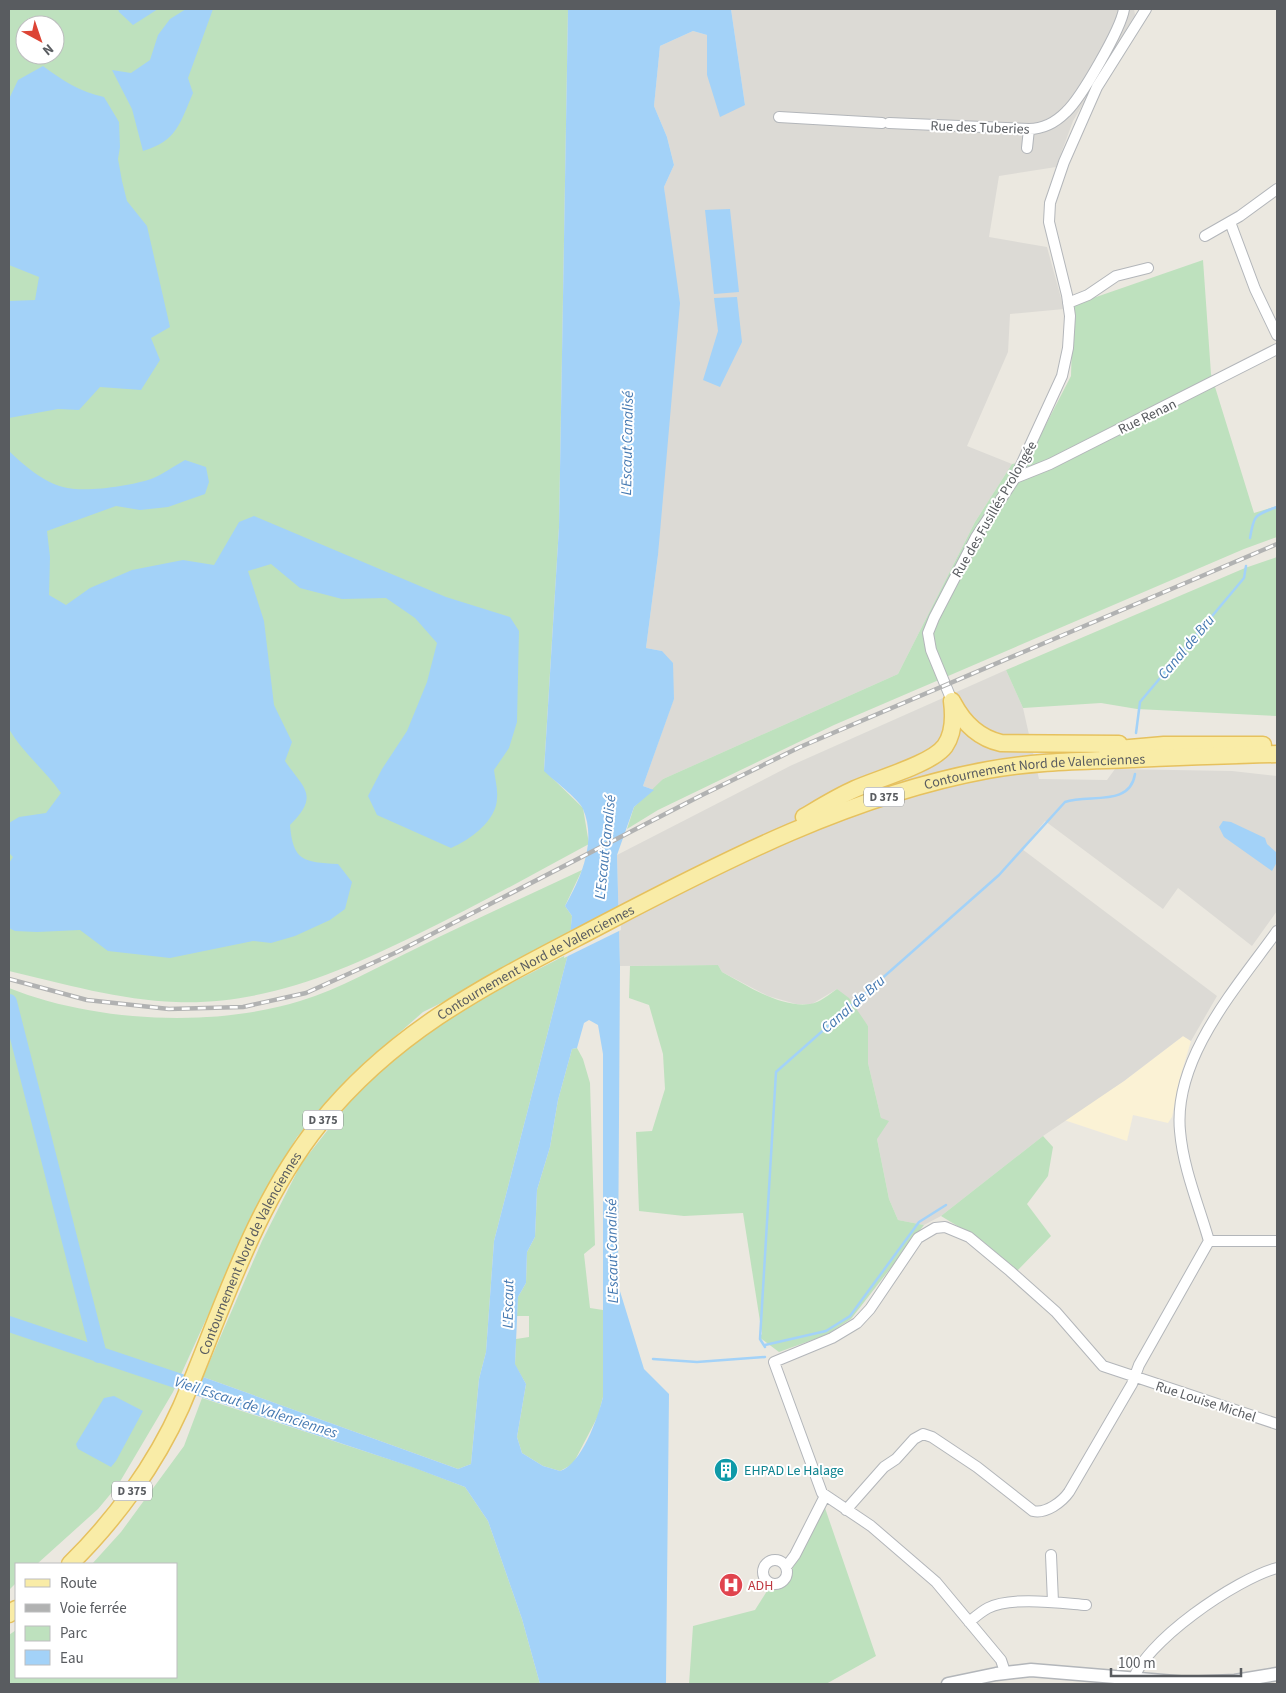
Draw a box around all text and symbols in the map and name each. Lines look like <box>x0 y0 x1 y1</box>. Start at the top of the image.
north arrow <box>15 15 65 65</box>
text: N <box>38 39 58 60</box>
street label: Rue des Tuberies <box>930 116 1030 140</box>
water label: L'Escaut Canalisé <box>616 390 639 496</box>
street label: Rue Renan <box>1115 394 1180 440</box>
street label: Rue des Fusillés Prolongée <box>947 437 1042 582</box>
water label: Canal de Bru <box>1153 610 1220 684</box>
street label: Contournement Nord de Valenciennes <box>922 749 1146 795</box>
road number: D 375 <box>864 788 904 806</box>
water label: L'Escaut Canalisé <box>590 793 621 900</box>
street label: Contournement Nord de Valenciennes <box>433 900 638 1026</box>
water label: Canal de Bru <box>817 971 890 1038</box>
road number: D 375 <box>303 1110 343 1130</box>
street label: Contournement Nord de Valenciennes <box>194 1148 307 1358</box>
water label: L'Escaut Canalisé <box>601 1198 624 1304</box>
water label: L'Escaut <box>498 1278 519 1329</box>
water label: Vieil Escaut de Valenciennes <box>172 1371 340 1444</box>
street label: Rue Louise Michel <box>1153 1376 1259 1428</box>
building icon: EHPAD Le Halage <box>713 1457 739 1483</box>
place label: EHPAD Le Halage <box>744 1461 844 1481</box>
road number: D 375 <box>112 1482 152 1500</box>
legend <box>15 1563 178 1678</box>
hospital icon: ADH <box>718 1572 744 1598</box>
text: Route <box>60 1573 97 1594</box>
place label: ADH <box>748 1576 773 1596</box>
text: Voie ferrée <box>60 1598 127 1619</box>
text: Parc <box>60 1623 87 1644</box>
scale bar <box>1111 1646 1241 1678</box>
text: Eau <box>60 1648 84 1669</box>
text: 100 m <box>1118 1653 1156 1674</box>

